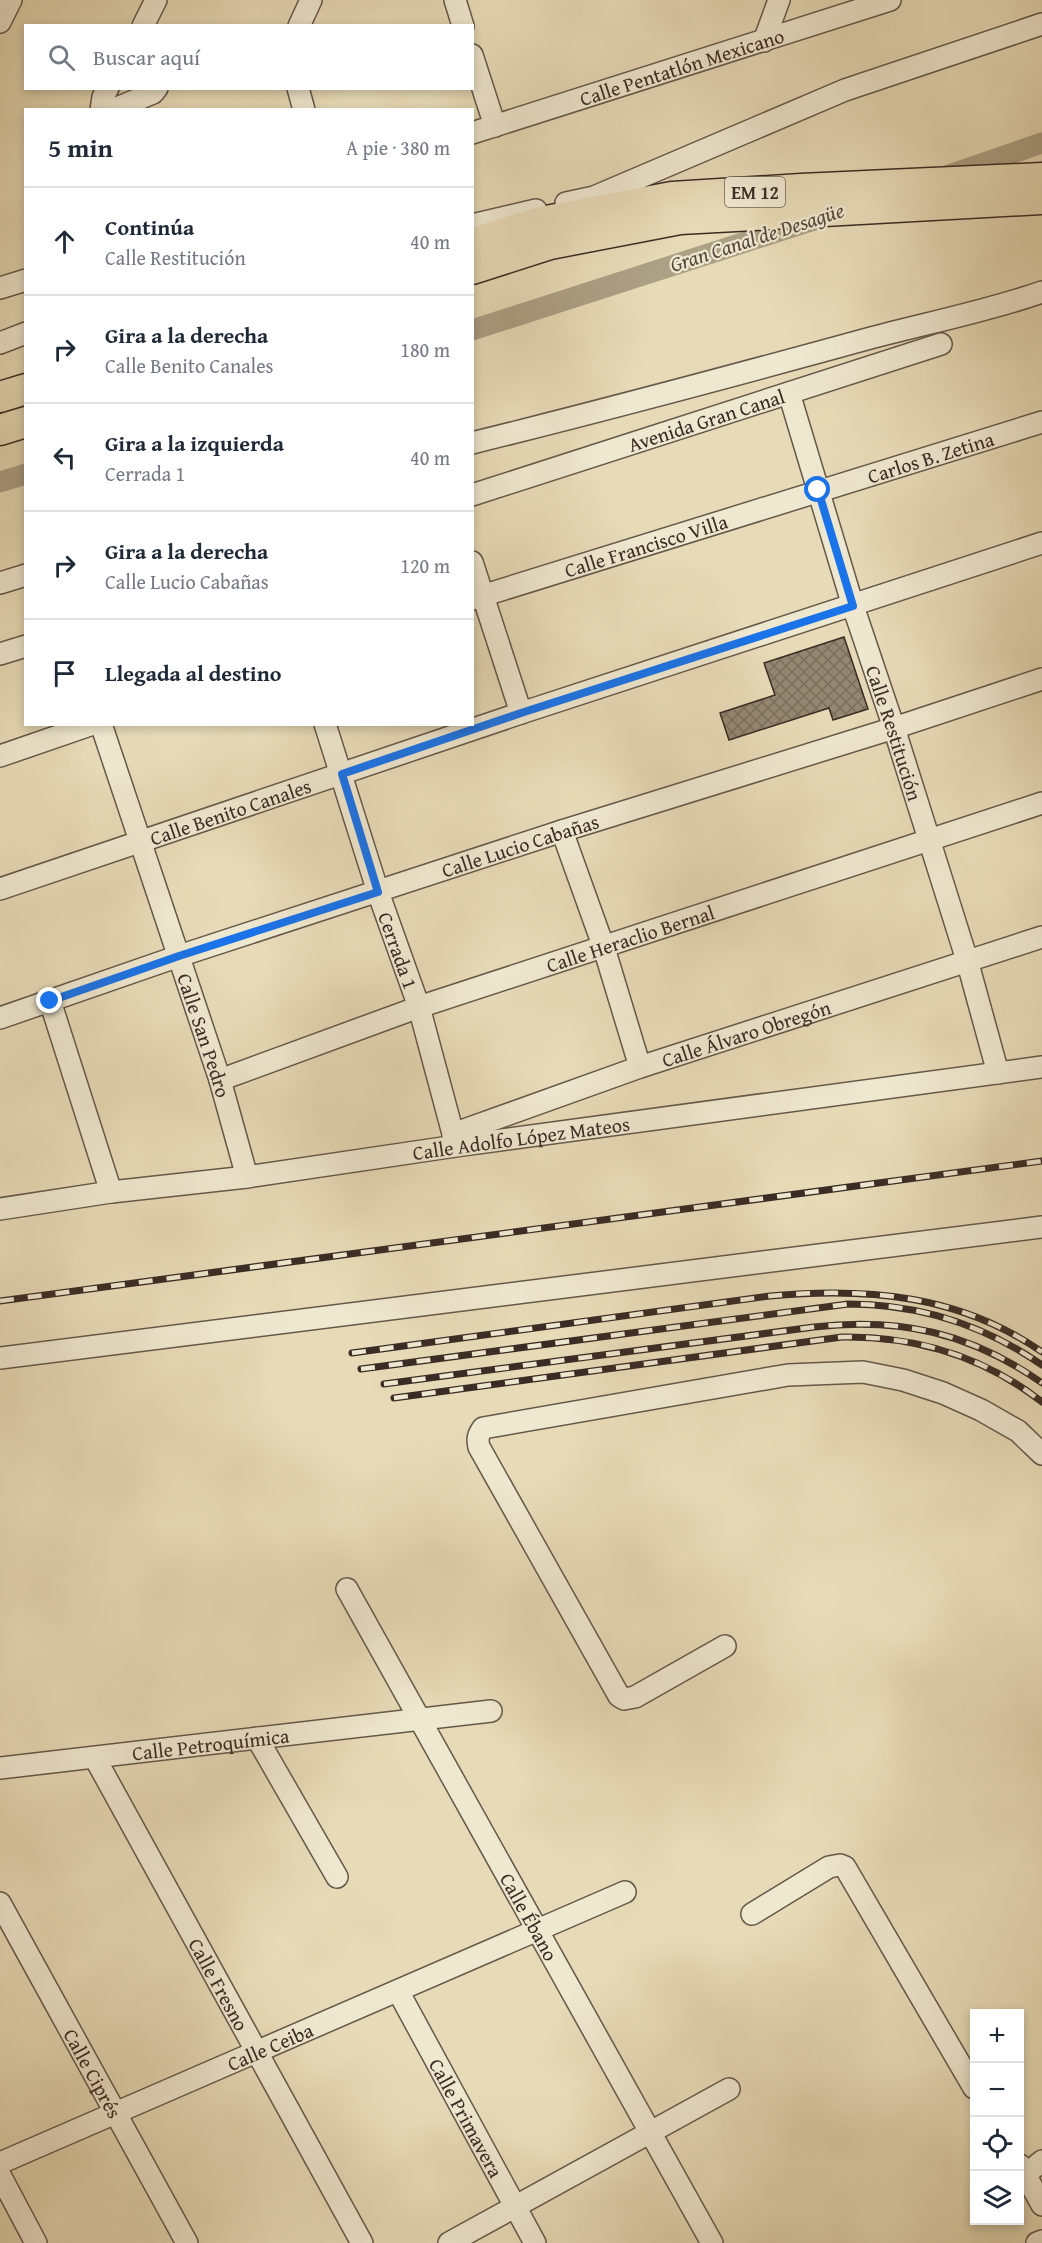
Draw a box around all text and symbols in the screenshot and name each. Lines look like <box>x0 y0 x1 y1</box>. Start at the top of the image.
street label: Calle Pentatlón Mexicano <box>576 20 787 112</box>
search box <box>24 24 474 90</box>
icon: search <box>45 41 78 74</box>
text: Buscar aquí <box>93 41 200 73</box>
text: 5 min <box>48 128 113 167</box>
text: A pie · 380 m <box>346 133 450 162</box>
road number: EM 12 <box>725 177 785 207</box>
water label: Gran Canal de Desagüe <box>666 194 848 280</box>
text: Continúa <box>105 211 194 243</box>
icon: ahead <box>48 225 81 258</box>
text: 40 m <box>410 227 450 256</box>
text: Calle Restitución <box>105 243 246 272</box>
text: Gira a la derecha <box>105 319 268 351</box>
icon: right <box>48 333 81 366</box>
text: 180 m <box>400 335 450 364</box>
text: Calle Benito Canales <box>105 351 274 380</box>
street label: Avenida Gran Canal <box>624 381 789 458</box>
street label: Carlos B. Zetina <box>864 423 998 490</box>
text: Gira a la izquierda <box>105 427 284 459</box>
icon: left <box>48 441 81 474</box>
text: 40 m <box>410 443 450 472</box>
text: Cerrada 1 <box>105 459 185 488</box>
route start <box>804 476 830 502</box>
street label: Calle Francisco Villa <box>561 506 731 584</box>
text: Gira a la derecha <box>105 535 268 567</box>
icon: right <box>48 549 81 582</box>
text: 120 m <box>400 551 450 580</box>
text: Calle Lucio Cabañas <box>105 567 269 596</box>
icon: arrive <box>48 657 81 690</box>
text: Llegada al destino <box>105 657 281 689</box>
street label: Calle Restitución <box>859 661 930 804</box>
street label: Calle Benito Canales <box>146 770 315 852</box>
street label: Calle Lucio Cabañas <box>437 806 602 884</box>
street label: Calle Heraclio Bernal <box>542 897 718 979</box>
street label: Cerrada 1 <box>372 908 426 993</box>
street label: Calle San Pedro <box>171 969 239 1101</box>
route end <box>36 987 62 1013</box>
street label: Calle Álvaro Obregón <box>658 992 834 1074</box>
street label: Calle Adolfo López Mateos <box>410 1108 631 1167</box>
street label: Calle Petroquímica <box>130 1720 291 1767</box>
street label: Calle Ébano <box>494 1867 566 1966</box>
street label: Calle Fresno <box>182 1932 257 2036</box>
map controls <box>970 2009 1024 2225</box>
button: + <box>970 2009 1024 2063</box>
street label: Calle Ceiba <box>222 2014 318 2077</box>
street label: Calle Ciprés <box>57 2023 130 2123</box>
street label: Calle Primavera <box>423 2053 511 2183</box>
button: − <box>970 2063 1024 2117</box>
button: locate <box>970 2117 1024 2171</box>
button: layers <box>970 2171 1024 2225</box>

